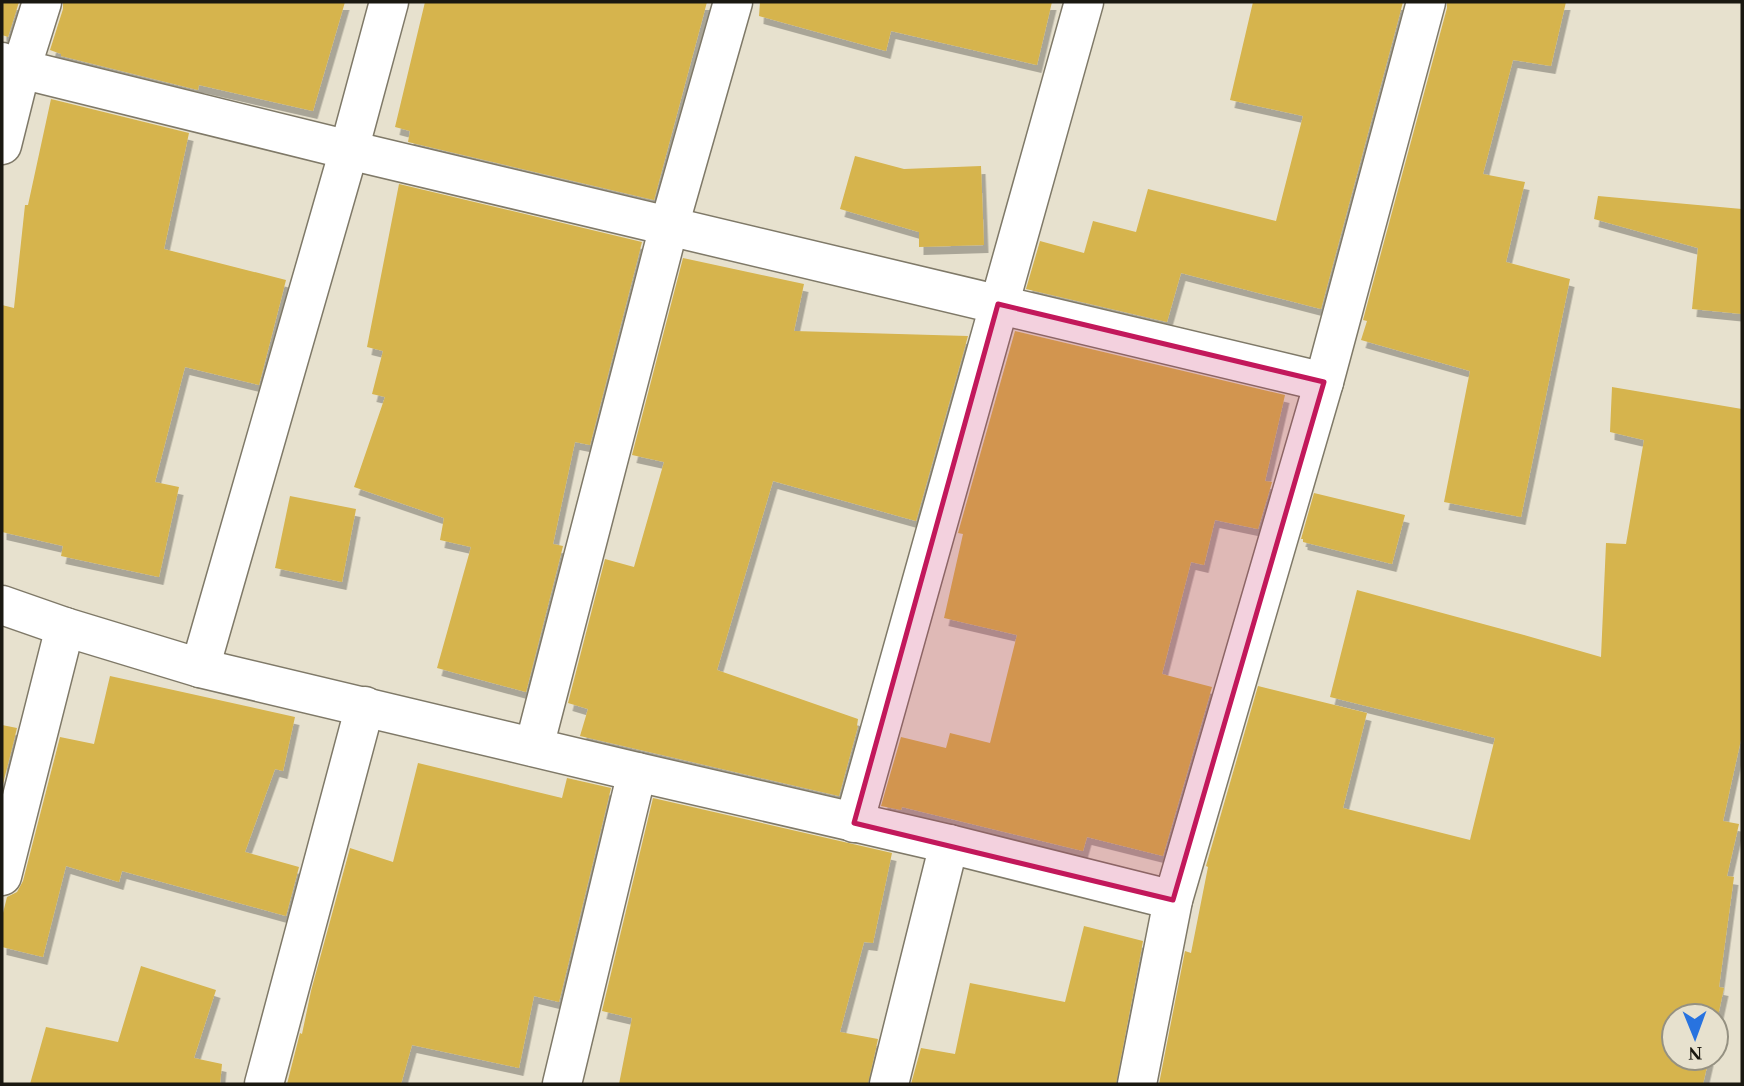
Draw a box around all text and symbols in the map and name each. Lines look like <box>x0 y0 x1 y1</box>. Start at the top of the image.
north arrow <box>1660 1002 1730 1072</box>
text: N <box>1688 1043 1702 1064</box>

